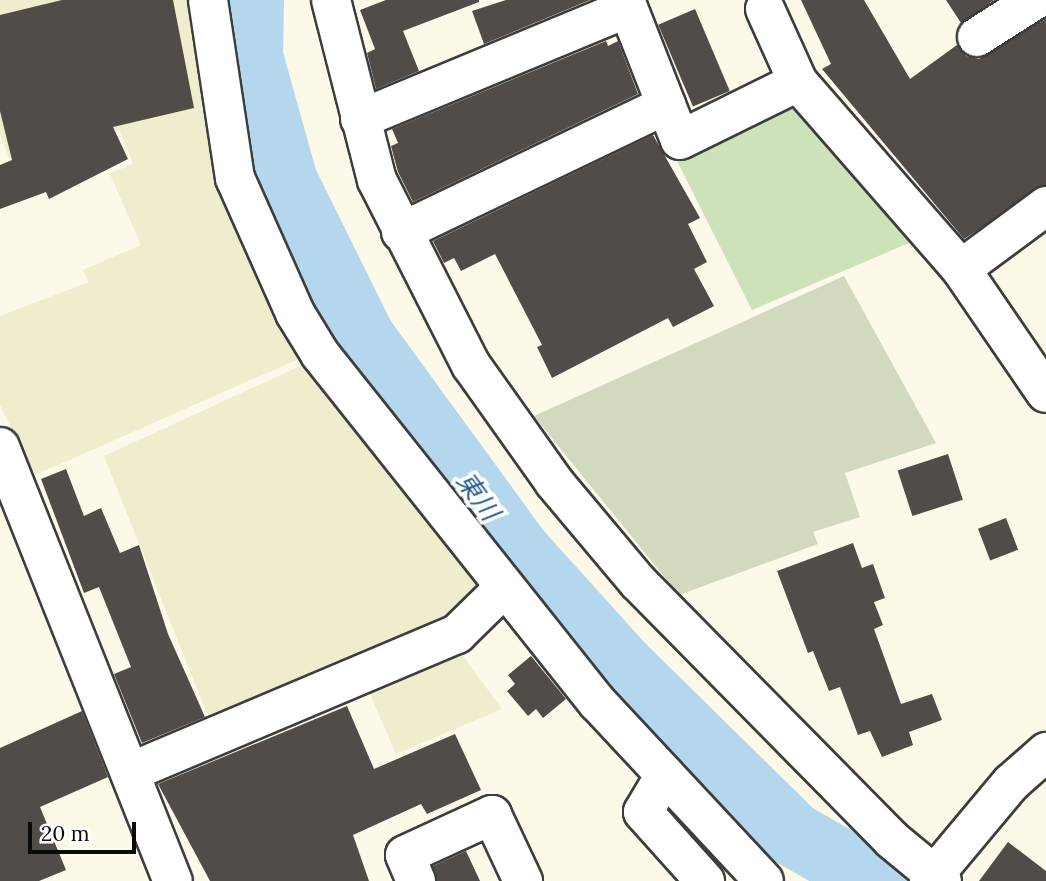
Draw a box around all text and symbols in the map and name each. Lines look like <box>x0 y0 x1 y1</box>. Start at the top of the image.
water label: 東川 <box>450 466 506 526</box>
scale bar <box>32 808 140 852</box>
text: 20 m <box>41 820 90 847</box>

